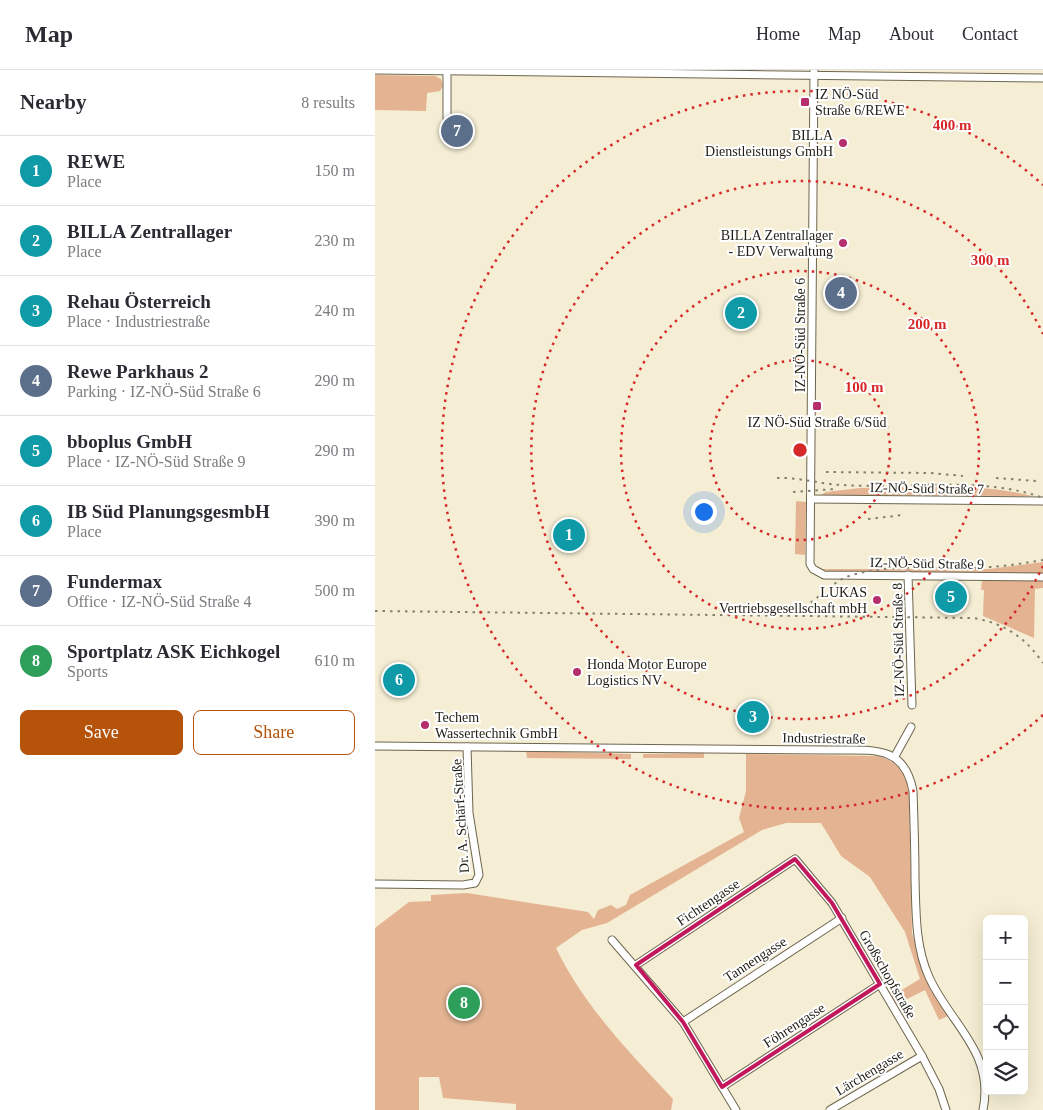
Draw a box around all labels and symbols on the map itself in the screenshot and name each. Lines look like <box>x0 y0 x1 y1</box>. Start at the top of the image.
place label: IZ NÖ-Süd Straße 6/REWE <box>815 86 905 118</box>
marker: IZ NÖ-Süd Straße 6/REWE <box>799 96 811 108</box>
pin: 7 <box>441 112 473 150</box>
text: 400 m <box>933 117 972 133</box>
place label: BILLA Dienstleistungs GmbH <box>705 128 834 159</box>
marker: BILLA Dienstleistungs GmbH <box>837 137 849 149</box>
place label: BILLA Zentrallager - EDV Verwaltung <box>721 228 833 259</box>
marker: BILLA Zentrallager - EDV Verwaltung <box>837 237 849 249</box>
text: 300 m <box>971 252 1010 268</box>
pin: 4 <box>825 274 857 312</box>
street label: IZ-NÖ-Süd Straße 6 <box>792 278 808 392</box>
pin: 2 <box>725 294 757 332</box>
text: 200 m <box>908 316 947 332</box>
text: 100 m <box>845 379 884 395</box>
marker: IZ NÖ-Süd Straße 6/Süd <box>811 400 823 412</box>
place label: IZ NÖ-Süd Straße 6/Süd <box>748 414 886 430</box>
centre of rings <box>791 441 809 459</box>
street label: IZ-NÖ-Süd Straße 7 <box>870 479 984 497</box>
your location <box>691 499 717 525</box>
pin: 1 <box>553 516 585 554</box>
street label: IZ-NÖ-Süd Straße 9 <box>870 554 984 572</box>
pin: 5 <box>935 578 967 616</box>
street label: IZ-NÖ-Süd Straße 8 <box>889 583 907 697</box>
place label: LUKAS Vertriebsgesellschaft mbH <box>719 585 867 616</box>
marker: LUKAS Vertriebsgesellschaft mbH <box>871 594 883 606</box>
place label: Honda Motor Europe Logistics NV <box>587 657 707 688</box>
pin: 6 <box>383 661 415 699</box>
marker: Honda Motor Europe Logistics NV <box>571 666 583 678</box>
pin: 3 <box>737 698 769 736</box>
place label: Techem Wassertechnik GmbH <box>435 710 558 741</box>
marker: Techem Wassertechnik GmbH <box>419 719 431 731</box>
street label: Industriestraße <box>782 730 866 747</box>
street label: Dr. A. Schärf-Straße <box>449 758 472 874</box>
street label: Fichtengasse <box>674 876 742 929</box>
street label: Großschopfstraße <box>856 927 919 1021</box>
street label: Tannengasse <box>721 934 789 985</box>
pin: 8 <box>448 984 480 1022</box>
street label: Föhrengasse <box>761 1000 828 1051</box>
street label: Lärchengasse <box>833 1046 906 1098</box>

